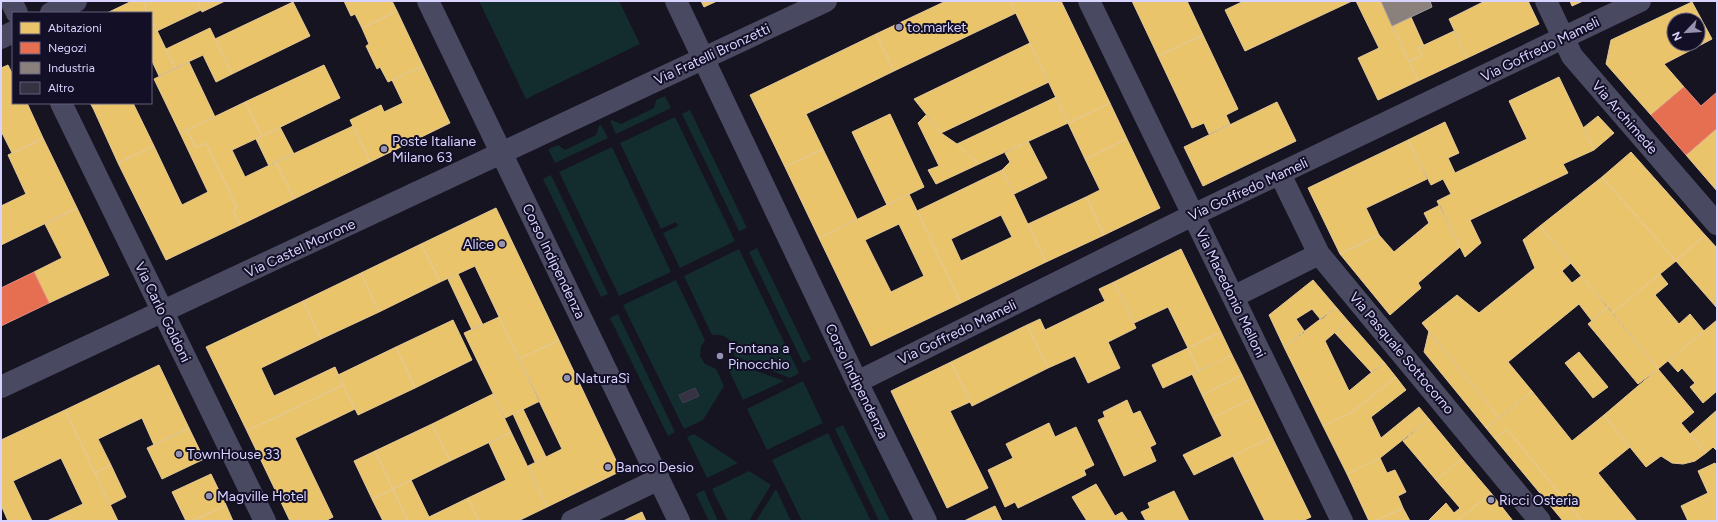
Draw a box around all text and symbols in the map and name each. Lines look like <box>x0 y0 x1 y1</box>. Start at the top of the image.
legend <box>12 12 152 104</box>
north arrow <box>1666 12 1706 52</box>
street label: Via Goffredo Mameli <box>1478 13 1602 86</box>
place label: to.market <box>907 19 967 36</box>
street label: Via Fratelli Bronzetti <box>651 20 773 89</box>
text: Abitazioni <box>48 21 102 35</box>
marker: to.market <box>894 22 904 32</box>
text: N <box>1670 29 1685 43</box>
text: Negozi <box>48 41 87 55</box>
text: Industria <box>48 61 95 75</box>
street label: Via Archimede <box>1588 77 1661 158</box>
text: Altro <box>48 81 74 95</box>
place label: Poste Italiane Milano 63 <box>392 133 476 166</box>
marker: Poste Italiane Milano 63 <box>379 144 389 154</box>
street label: Via Goffredo Mameli <box>1186 154 1311 225</box>
street label: Corso Indipendenza <box>518 201 589 321</box>
street label: Via Castel Morrone <box>242 215 358 281</box>
street label: Via Macedonio Melloni <box>1192 226 1269 361</box>
place label: Alice <box>463 236 494 253</box>
marker: Alice <box>497 239 507 249</box>
street label: Via Carlo Goldoni <box>131 259 194 365</box>
street label: Via Pasquale Sottocorno <box>1346 289 1458 418</box>
street label: Via Goffredo Mameli <box>895 296 1019 369</box>
street label: Corso Indipendenza <box>821 321 892 441</box>
place label: Fontana a Pinocchio <box>728 340 790 373</box>
marker: Fontana a Pinocchio <box>715 351 725 361</box>
place label: NaturaSì <box>575 370 631 387</box>
marker: NaturaSì <box>562 373 572 383</box>
place label: TownHouse 33 <box>187 446 280 463</box>
marker: TownHouse 33 <box>174 449 184 459</box>
place label: Banco Desio <box>616 459 694 476</box>
marker: Banco Desio <box>603 462 613 472</box>
place label: Magville Hotel <box>217 488 307 505</box>
marker: Magville Hotel <box>204 491 214 501</box>
place label: Ricci Osteria <box>1499 492 1578 509</box>
marker: Ricci Osteria <box>1486 495 1496 505</box>

